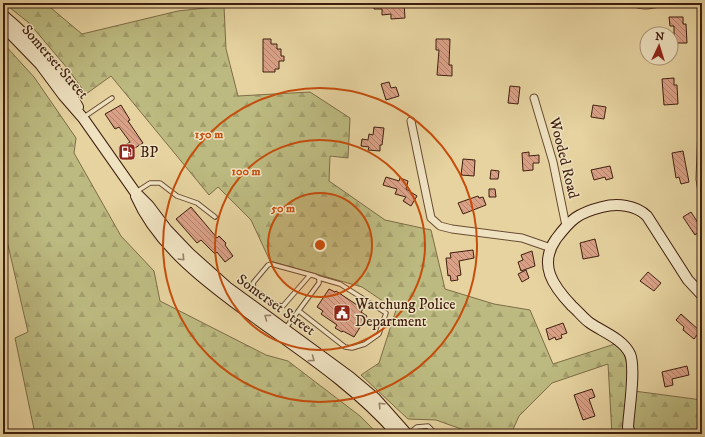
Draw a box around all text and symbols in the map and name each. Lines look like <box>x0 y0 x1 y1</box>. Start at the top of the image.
street label: Somerset Street <box>17 21 93 103</box>
north arrow <box>639 26 679 66</box>
text: N <box>655 30 665 44</box>
street label: Wooded Road <box>544 114 583 201</box>
text: 150 m <box>195 127 223 142</box>
fuel station icon: BP <box>117 142 137 162</box>
place label: BP <box>140 143 158 162</box>
text: 100 m <box>232 164 260 179</box>
text: 50 m <box>270 201 295 216</box>
centre of rings <box>313 238 327 252</box>
one-way arrow <box>177 253 184 261</box>
street label: Somerset Street <box>233 270 319 340</box>
place label: Watchung Police Department <box>354 295 456 331</box>
public building icon: Watchung Police Department <box>332 303 352 323</box>
one-way arrow <box>265 315 272 322</box>
one-way arrow <box>308 354 315 362</box>
one-way arrow <box>378 402 386 410</box>

